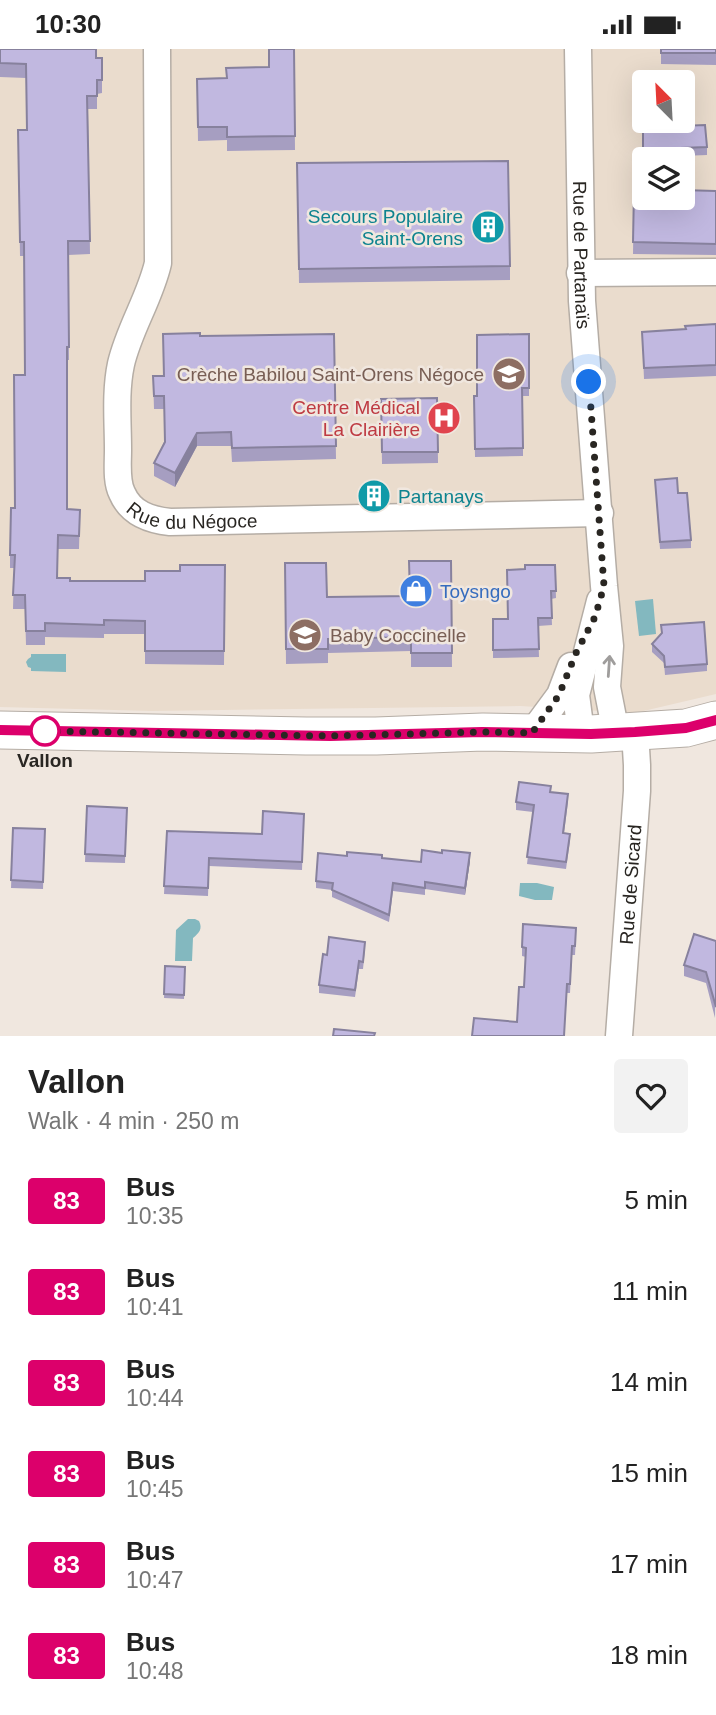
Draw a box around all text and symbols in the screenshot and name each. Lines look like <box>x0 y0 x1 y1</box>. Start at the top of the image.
text: 10:30 <box>35 9 102 39</box>
north arrow <box>632 70 695 133</box>
map controls <box>632 70 695 210</box>
button: layers <box>632 147 695 210</box>
street label: Rue de Partanaïs <box>570 181 595 330</box>
place label: Secours Populaire Saint-Orens <box>308 206 463 249</box>
building icon: Secours Populaire Saint-Orens <box>469 208 507 246</box>
school or university icon: Crèche Babilou Saint-Orens Négoce <box>490 355 528 393</box>
place label: Crèche Babilou Saint-Orens Négoce <box>177 364 484 385</box>
your location <box>571 364 606 399</box>
place label: Centre Médical La Clairière <box>292 397 420 440</box>
hospital icon: Centre Médical La Clairière <box>425 399 463 437</box>
building icon: Partanays <box>355 477 393 515</box>
place label: Partanays <box>398 486 484 507</box>
street label: Rue du Négoce <box>123 497 258 533</box>
shop icon: Toysngo <box>397 572 435 610</box>
place label: Toysngo <box>440 581 511 602</box>
school or university icon: Baby Coccinelle <box>286 616 324 654</box>
place label: Baby Coccinelle <box>330 625 466 646</box>
one-way arrow <box>603 655 616 677</box>
marker: Vallon <box>30 716 60 746</box>
place label: Vallon <box>17 750 73 771</box>
street label: Rue de Sicard <box>615 824 645 945</box>
button: heart <box>614 1059 688 1133</box>
text: Vallon <box>28 1063 125 1100</box>
text: Walk · 4 min · 250 m <box>28 1108 239 1134</box>
text: Bus <box>126 1172 175 1202</box>
text: 5 min <box>624 1185 688 1215</box>
text: 83 <box>53 1187 80 1214</box>
text: 10:35 <box>126 1203 184 1229</box>
text: Bus <box>126 1263 175 1293</box>
text: 11 min <box>612 1276 688 1306</box>
text: 83 <box>53 1278 80 1305</box>
text: 10:41 <box>126 1294 184 1320</box>
text: Bus <box>126 1354 175 1384</box>
text: 14 min <box>610 1367 688 1397</box>
text: 83 <box>53 1369 80 1396</box>
text: 10:44 <box>126 1385 184 1411</box>
text: Bus <box>126 1445 175 1475</box>
text: 15 min <box>610 1458 688 1488</box>
text: 83 <box>53 1460 80 1487</box>
text: 10:45 <box>126 1476 184 1502</box>
text: Bus <box>126 1536 175 1566</box>
text: 17 min <box>610 1549 688 1579</box>
text: 83 <box>53 1551 80 1578</box>
text: 10:47 <box>126 1567 184 1593</box>
text: Bus <box>126 1627 175 1657</box>
text: 18 min <box>610 1640 688 1670</box>
text: 83 <box>53 1642 80 1669</box>
text: 10:48 <box>126 1658 184 1684</box>

